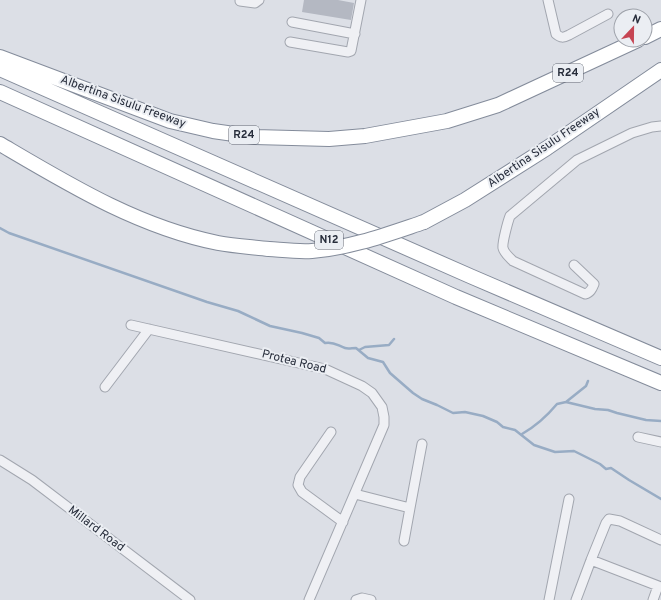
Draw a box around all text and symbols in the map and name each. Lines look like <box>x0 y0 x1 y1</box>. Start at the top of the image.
north arrow <box>613 8 653 48</box>
text: N <box>630 12 643 28</box>
road number: R24 <box>553 64 583 82</box>
street label: Albertina Sisulu Freeway <box>58 72 188 132</box>
street label: Albertina Sisulu Freeway <box>485 104 603 192</box>
road number: R24 <box>229 126 259 144</box>
road number: N12 <box>315 231 343 249</box>
street label: Protea Road <box>260 346 328 378</box>
street label: Millard Road <box>64 502 128 556</box>

